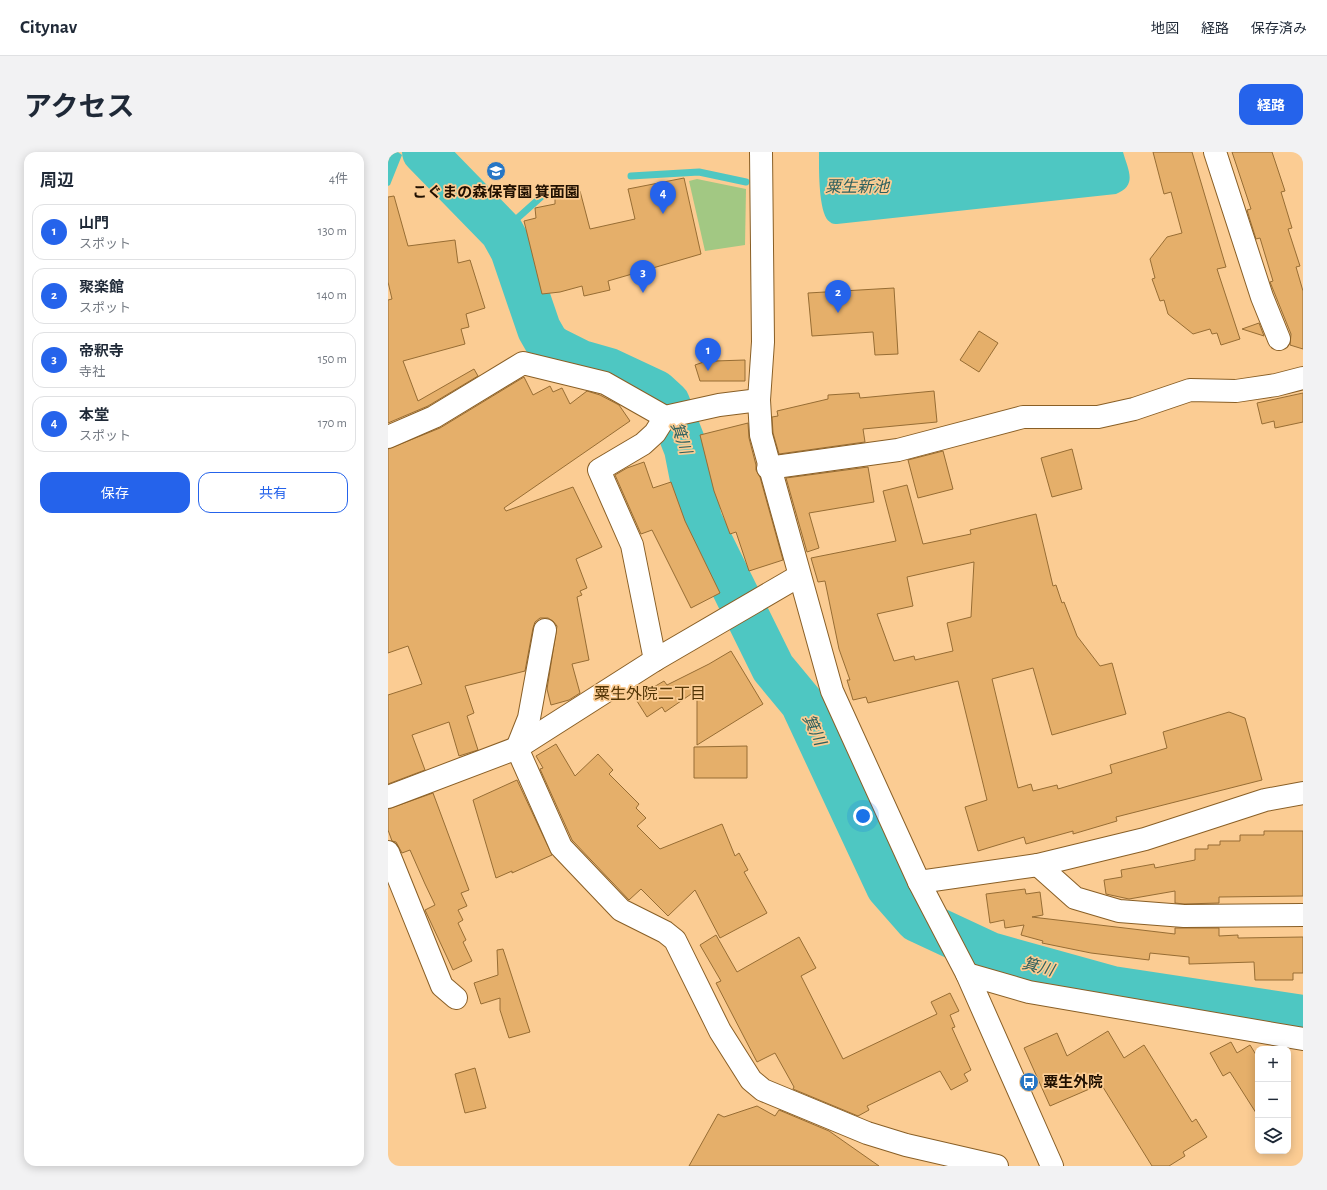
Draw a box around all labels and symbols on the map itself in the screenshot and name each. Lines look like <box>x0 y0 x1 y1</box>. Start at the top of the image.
school or university icon: こぐまの森保育園 箕面園 <box>485 160 507 182</box>
water label: 粟生新池 <box>825 178 891 195</box>
pin: 4 <box>650 181 676 214</box>
place label: こぐまの森保育園 箕面園 <box>412 184 580 200</box>
pin: 3 <box>630 260 656 293</box>
pin: 2 <box>825 280 851 313</box>
pin: 1 <box>695 338 721 371</box>
water label: 箕川 <box>668 420 695 458</box>
district label: 粟生外院二丁目 <box>594 685 706 702</box>
water label: 箕川 <box>800 712 830 750</box>
your location <box>853 806 873 826</box>
water label: 箕川 <box>1020 954 1058 979</box>
bus stop icon: 粟生外院 <box>1018 1071 1040 1093</box>
place label: 粟生外院 <box>1043 1073 1103 1090</box>

